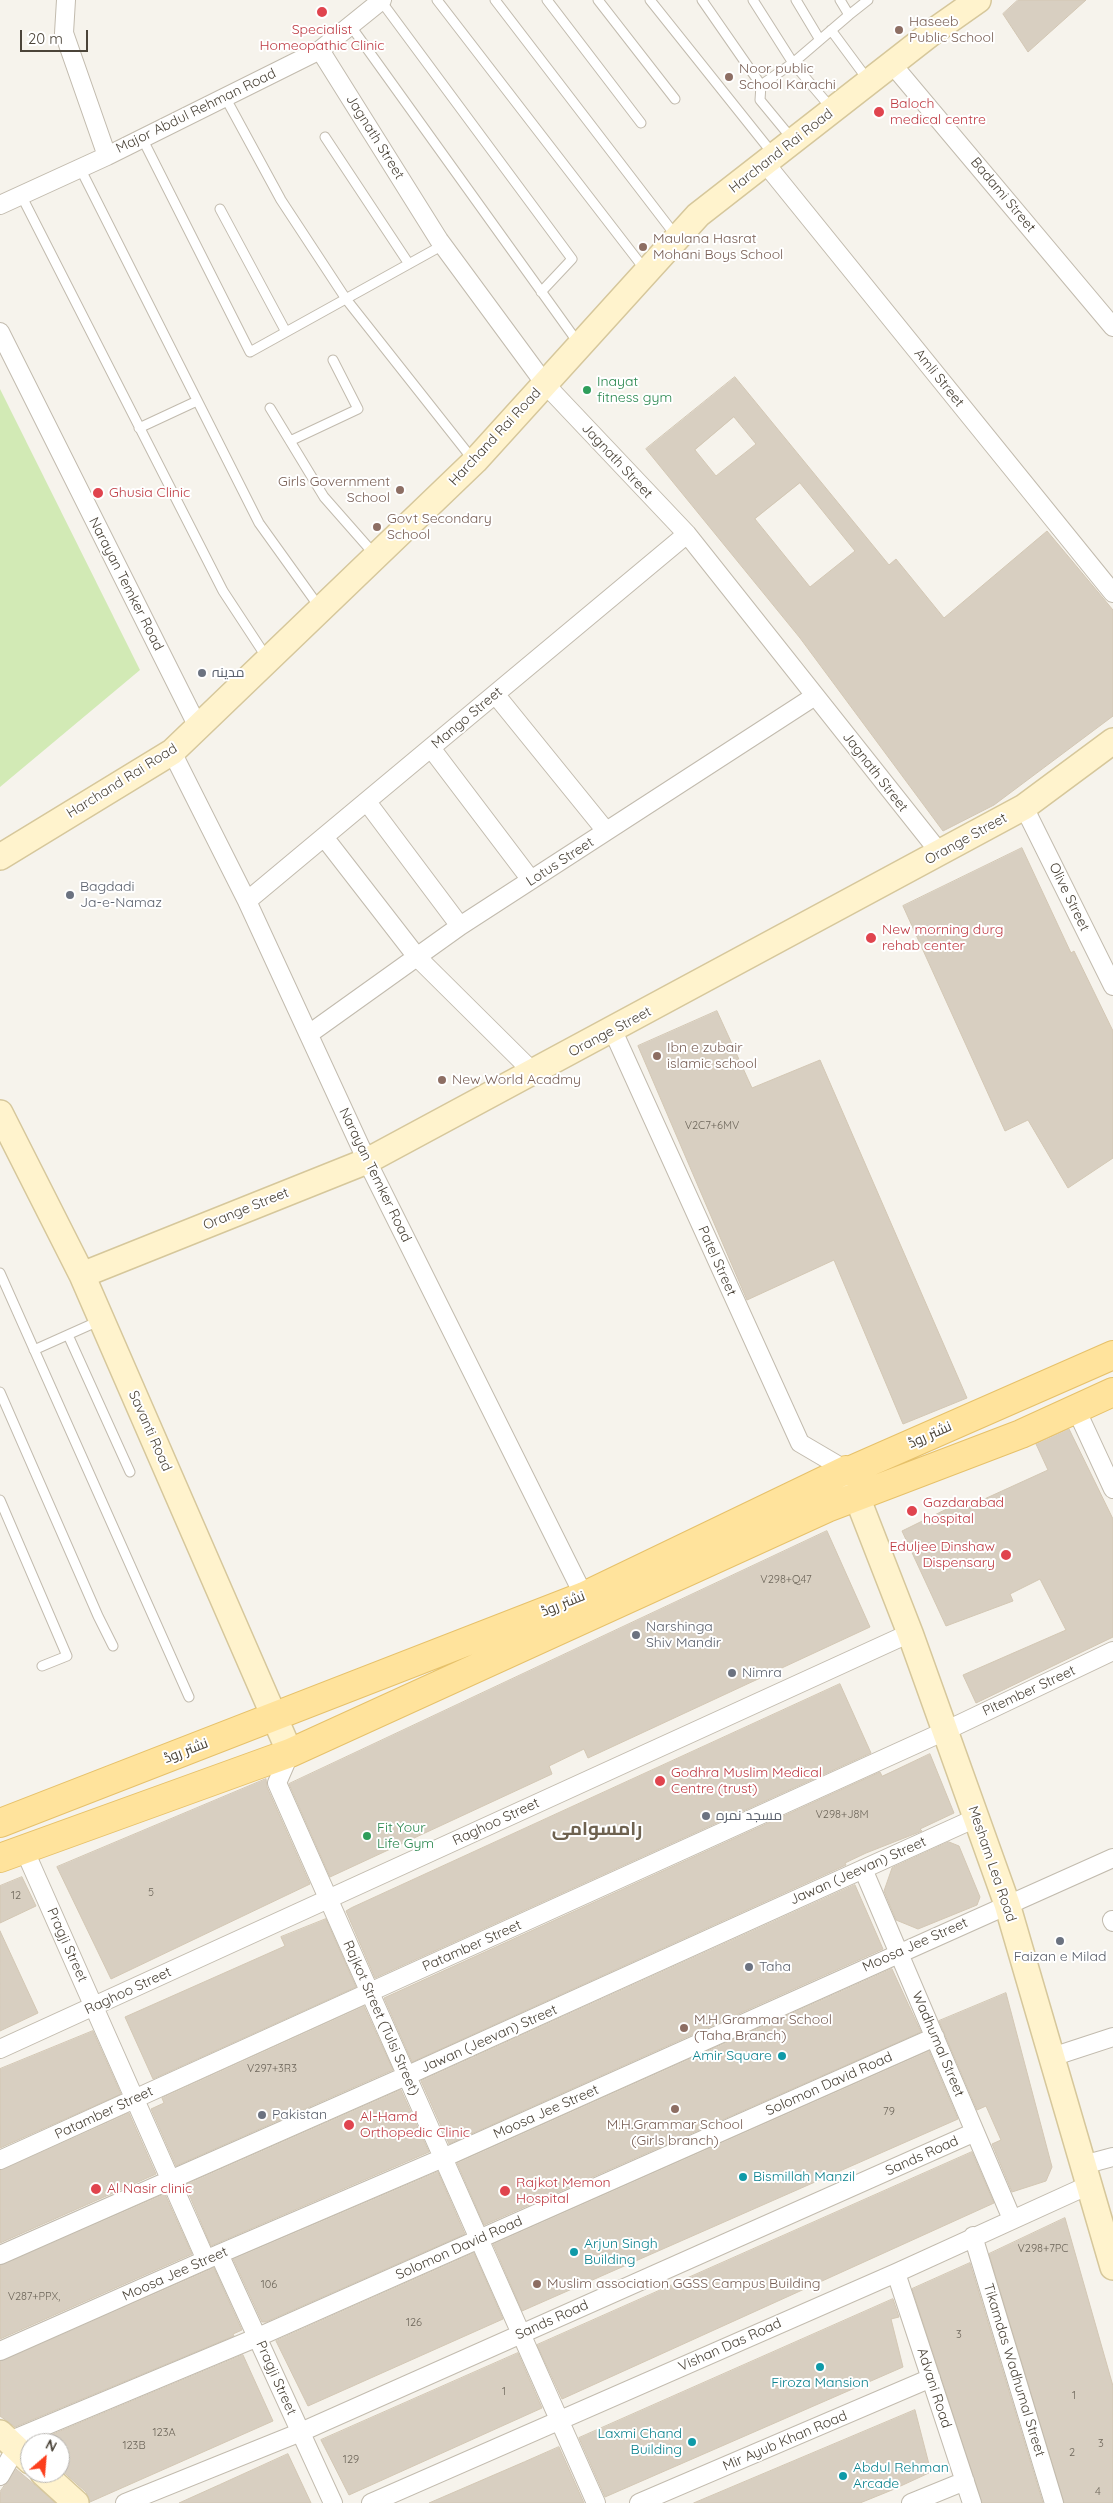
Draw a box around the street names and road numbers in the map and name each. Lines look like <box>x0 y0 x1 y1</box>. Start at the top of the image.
street label: Major Abdul Rehman Road <box>113 65 279 157</box>
street label: Jagnath Street <box>342 92 408 182</box>
street label: Harchand Rai Road <box>726 105 836 197</box>
street label: Badami Street <box>967 154 1039 236</box>
street label: Amli Street <box>910 345 968 411</box>
street label: Harchand Rai Road <box>445 385 545 489</box>
street label: Jagnath Street <box>578 420 656 502</box>
street label: Narayan Temker Road <box>85 515 167 653</box>
street label: Mango Street <box>428 684 506 752</box>
street label: Jagnath Street <box>839 729 911 815</box>
street label: Harchand Rai Road <box>64 740 180 822</box>
street label: Orange Street <box>922 810 1010 868</box>
street label: Lotus Street <box>523 834 597 890</box>
street label: Olive Street <box>1045 860 1093 934</box>
street label: Orange Street <box>566 1003 654 1061</box>
street label: Narayan Temker Road <box>335 1105 415 1245</box>
street label: Orange Street <box>201 1184 291 1234</box>
street label: Patel Street <box>694 1223 740 1299</box>
street label: Savanti Road <box>125 1388 175 1474</box>
street label: نشتر روڈ <box>906 1418 954 1452</box>
street label: نشتر روڈ <box>539 1588 587 1620</box>
street label: Pitember Street <box>980 1662 1078 1720</box>
street label: نشتر روڈ <box>162 1735 210 1767</box>
street label: Raghoo Street <box>450 1795 542 1849</box>
street label: Mesham Lea Road <box>964 1804 1020 1924</box>
street label: Jawan (Jeevan) Street <box>787 1833 929 1909</box>
street label: Pragji Street <box>43 1905 91 1985</box>
street label: Moosa Jee Street <box>860 1914 970 1976</box>
street label: Patamber Street <box>420 1917 524 1975</box>
street label: Rajkot Street (Tulsi Street) <box>339 1938 423 2098</box>
street label: Raghoo Street <box>82 1964 174 2018</box>
street label: Wadhumal Street <box>908 1989 968 2099</box>
street label: Jawan (Jeevan) Street <box>418 2001 560 2077</box>
street label: Solomon David Road <box>763 2049 895 2119</box>
street label: Moosa Jee Street <box>491 2081 601 2143</box>
street label: Patamber Street <box>52 2083 156 2143</box>
street label: Sands Road <box>883 2132 961 2180</box>
street label: Solomon David Road <box>393 2213 525 2283</box>
street label: Moosa Jee Street <box>120 2243 230 2305</box>
street label: Tikamdas Wadhumal Street <box>980 2281 1048 2459</box>
street label: Sands Road <box>513 2296 591 2344</box>
street label: Vishan Das Road <box>676 2315 784 2375</box>
street label: Pragji Street <box>252 2338 300 2418</box>
street label: Advani Road <box>913 2346 955 2430</box>
street label: Mir Ayub Khan Road <box>720 2407 850 2475</box>

